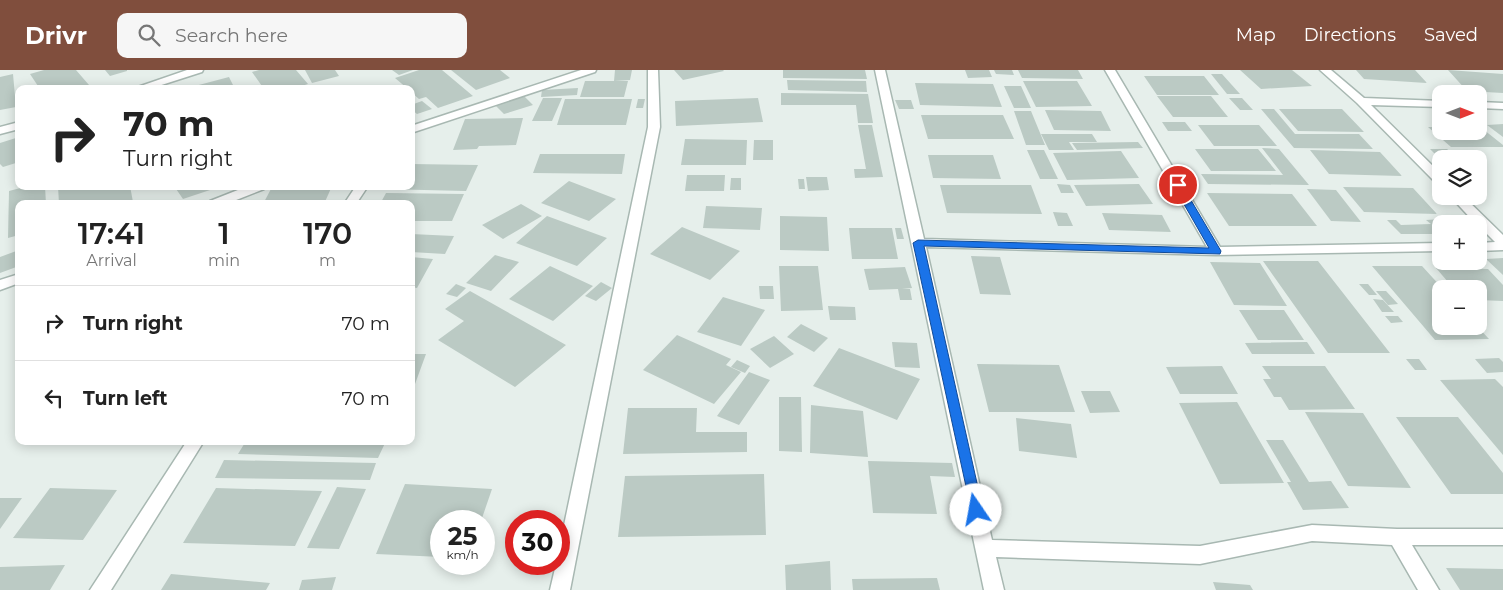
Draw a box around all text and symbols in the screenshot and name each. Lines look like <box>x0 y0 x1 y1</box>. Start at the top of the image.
search box <box>117 13 467 58</box>
text: Drivr <box>25 21 87 50</box>
icon: search <box>135 21 163 49</box>
text: Search here <box>175 24 288 47</box>
text: Map <box>1236 24 1276 46</box>
text: Directions <box>1304 24 1396 46</box>
text: Saved <box>1424 24 1478 46</box>
north arrow <box>1432 85 1488 140</box>
map controls <box>1432 85 1487 335</box>
text: 70 m <box>123 102 214 145</box>
icon: right <box>40 105 105 170</box>
text: Turn right <box>123 145 233 172</box>
button: layers <box>1432 150 1487 205</box>
pin <box>1157 164 1199 206</box>
icon: arrive <box>1164 171 1192 199</box>
text: 17:41 <box>78 215 145 252</box>
text: 1 <box>218 215 230 252</box>
text: 170 <box>303 215 352 252</box>
button: + <box>1432 215 1487 270</box>
text: Arrival <box>86 251 137 270</box>
text: min <box>208 251 240 270</box>
text: m <box>319 251 336 270</box>
button: − <box>1432 280 1487 335</box>
icon: right <box>40 309 68 337</box>
text: Turn right <box>83 312 183 335</box>
text: 70 m <box>341 312 390 335</box>
icon: left <box>40 384 68 412</box>
text: Turn left <box>83 387 168 410</box>
text: 70 m <box>341 387 390 410</box>
position arrow <box>949 483 1001 535</box>
speed limit sign: 30 <box>505 510 570 575</box>
text: 25 <box>448 521 477 551</box>
text: km/h <box>446 547 479 562</box>

